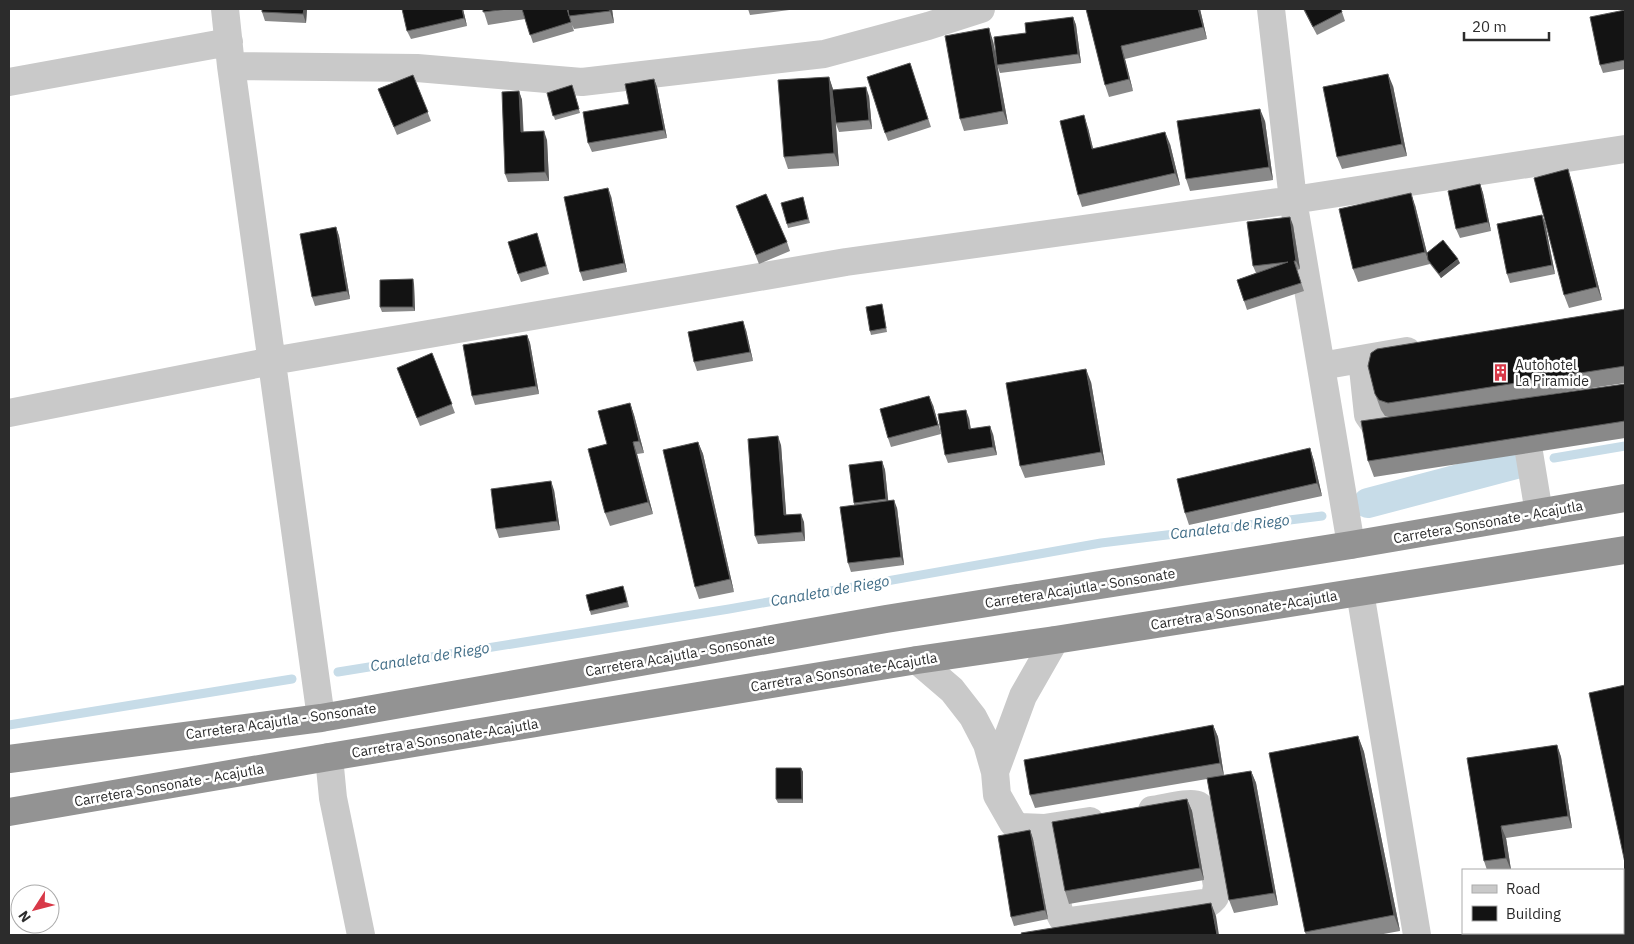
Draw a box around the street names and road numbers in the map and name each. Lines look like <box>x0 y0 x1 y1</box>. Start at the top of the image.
street label: Carretera Sonsonate - Acajutla <box>1392 496 1585 548</box>
street label: Carretera Acajutla - Sonsonate <box>984 564 1177 612</box>
street label: Carretra a Sonsonate-Acajutla <box>1149 586 1339 634</box>
street label: Carretera Acajutla - Sonsonate <box>584 629 777 681</box>
street label: Carretra a Sonsonate-Acajutla <box>749 648 939 696</box>
street label: Carretera Acajutla - Sonsonate <box>185 699 378 743</box>
street label: Carretra a Sonsonate-Acajutla <box>350 714 540 762</box>
street label: Carretera Sonsonate - Acajutla <box>73 759 266 811</box>

